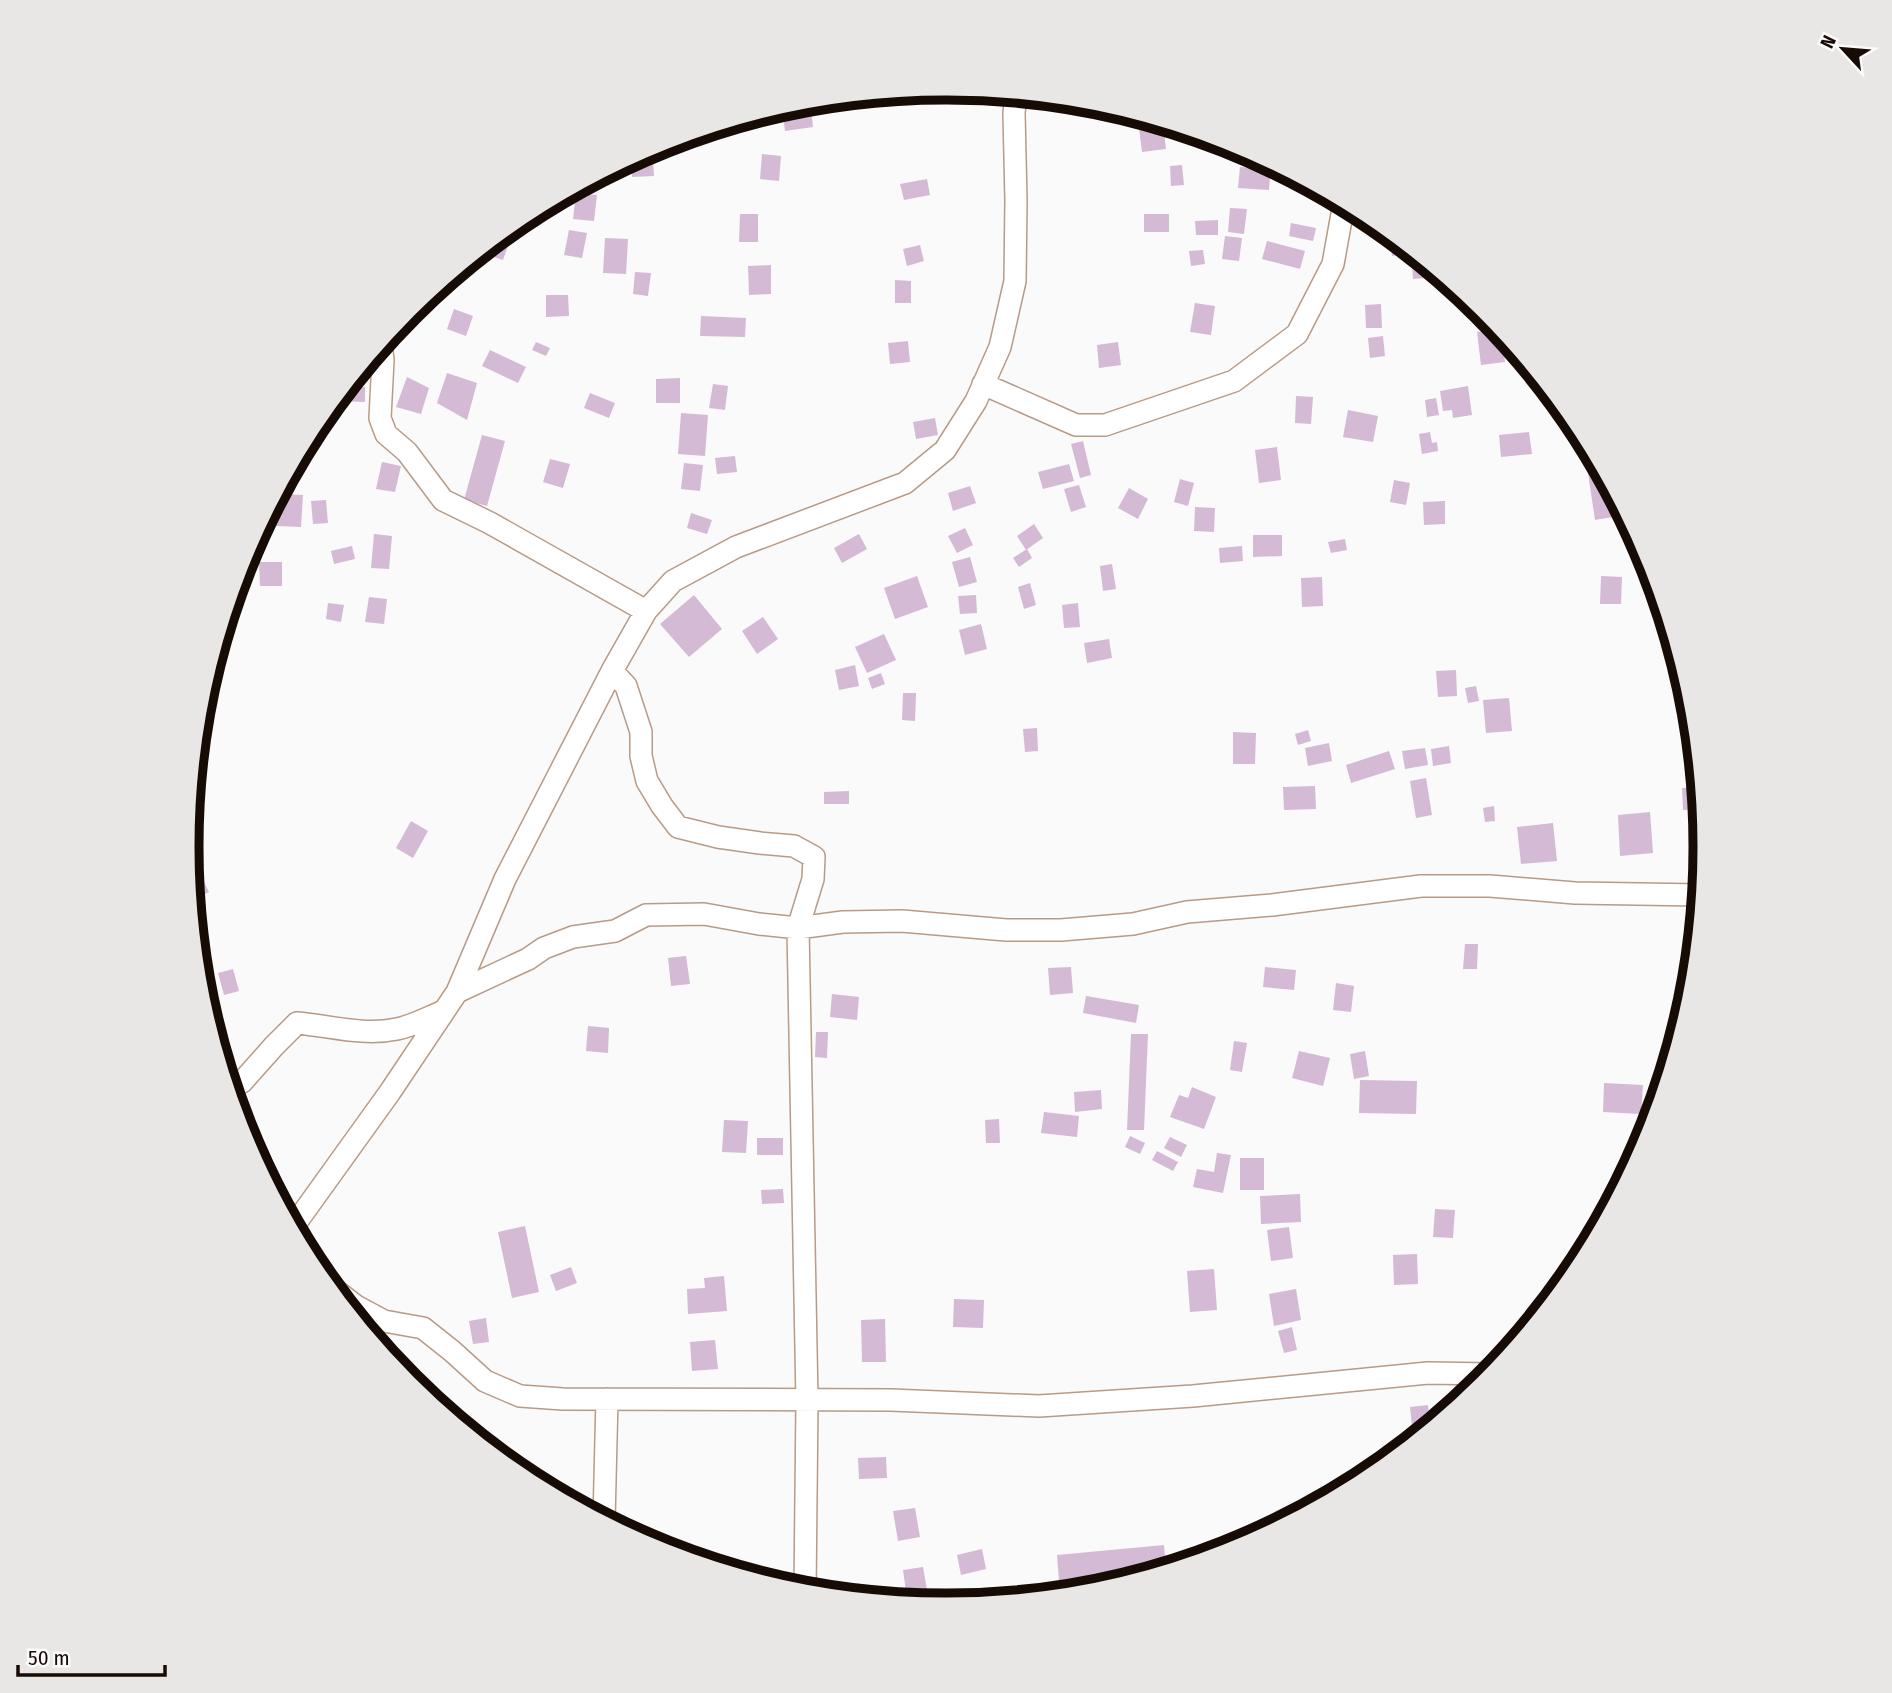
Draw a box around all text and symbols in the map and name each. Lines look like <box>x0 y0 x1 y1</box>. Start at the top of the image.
north arrow <box>1808 14 1878 84</box>
text: N <box>1815 32 1841 52</box>
scale bar <box>18 1634 164 1678</box>
text: 50 m <box>28 1645 70 1671</box>

